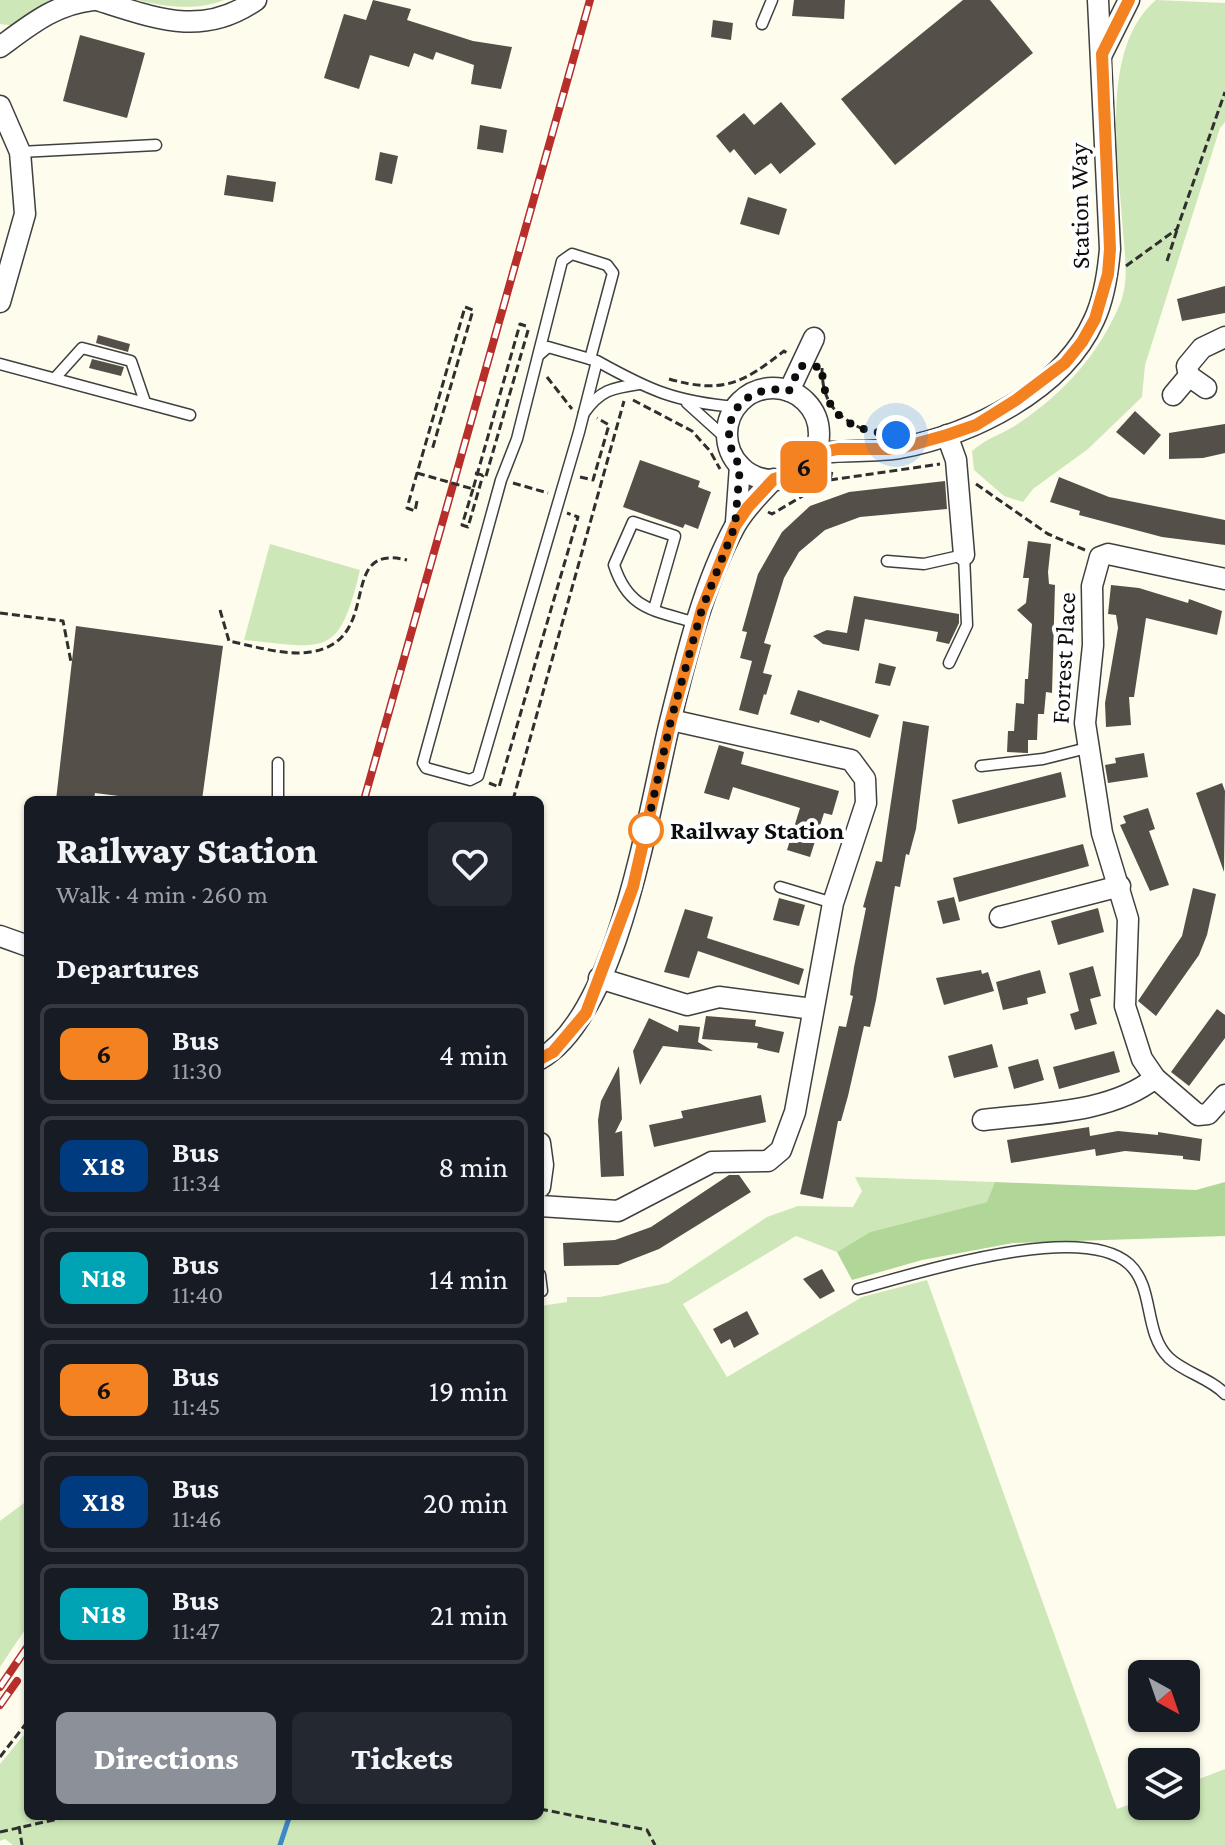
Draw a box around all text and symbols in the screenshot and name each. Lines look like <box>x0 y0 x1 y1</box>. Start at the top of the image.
street label: Station Way <box>1064 142 1095 269</box>
your location <box>876 415 916 455</box>
line badge: 6 <box>778 441 830 493</box>
text: 6 <box>796 451 812 482</box>
street label: Forrest Place <box>1046 591 1081 725</box>
marker: Railway Station <box>629 813 663 847</box>
place label: Railway Station <box>670 816 844 845</box>
button: heart <box>428 822 512 906</box>
text: Railway Station <box>56 829 318 871</box>
text: Walk · 4 min · 260 m <box>56 880 268 909</box>
text: Departures <box>56 951 199 984</box>
text: Bus <box>172 1023 219 1056</box>
text: 6 <box>96 1038 112 1069</box>
text: 4 min <box>439 1038 508 1071</box>
text: 11:30 <box>172 1056 222 1085</box>
text: Bus <box>172 1135 219 1168</box>
text: X18 <box>82 1150 126 1181</box>
text: 8 min <box>438 1150 508 1183</box>
text: 11:34 <box>172 1168 221 1197</box>
text: Bus <box>172 1247 219 1280</box>
text: N18 <box>81 1262 127 1293</box>
text: 14 min <box>429 1262 508 1295</box>
text: 11:40 <box>172 1280 223 1309</box>
text: Bus <box>172 1359 219 1392</box>
text: 6 <box>96 1374 112 1405</box>
text: 19 min <box>429 1374 508 1407</box>
text: 11:45 <box>172 1392 221 1421</box>
text: Bus <box>172 1471 219 1504</box>
text: X18 <box>82 1486 126 1517</box>
text: 20 min <box>423 1486 508 1519</box>
text: 11:46 <box>172 1504 222 1533</box>
text: Bus <box>172 1583 219 1616</box>
text: N18 <box>81 1598 127 1629</box>
text: 21 min <box>430 1598 508 1631</box>
text: 11:47 <box>172 1616 220 1645</box>
north arrow <box>1128 1660 1200 1732</box>
map controls <box>1128 1660 1200 1820</box>
button: Directions <box>56 1712 276 1804</box>
button: Tickets <box>292 1712 512 1804</box>
button: layers <box>1128 1748 1200 1820</box>

